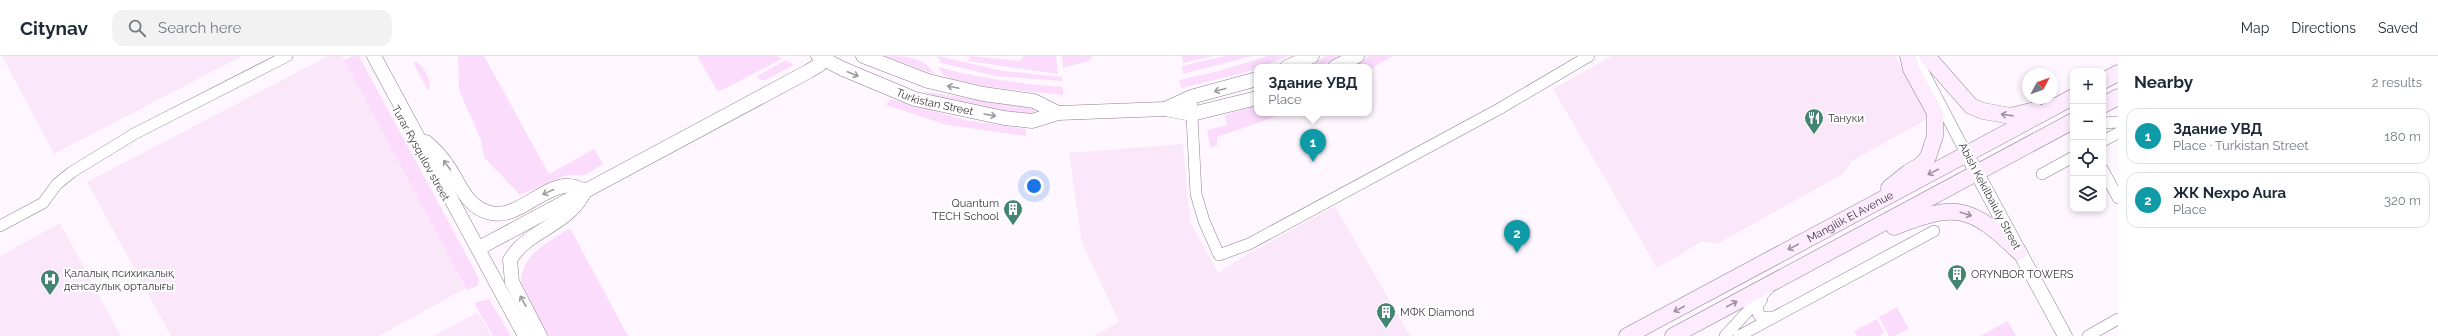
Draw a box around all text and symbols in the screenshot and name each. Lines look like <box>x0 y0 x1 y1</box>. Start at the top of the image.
search box <box>112 10 392 46</box>
text: Citynav <box>20 17 88 39</box>
icon: search <box>126 17 148 39</box>
text: Search here <box>158 19 241 37</box>
text: Map <box>2241 20 2269 36</box>
text: Directions <box>2291 20 2356 36</box>
text: Saved <box>2378 20 2418 36</box>
popup <box>1254 64 1372 116</box>
north arrow <box>2022 68 2058 104</box>
map controls <box>2070 68 2106 212</box>
button: + <box>2070 68 2106 104</box>
one-way arrow <box>847 70 859 78</box>
text: Nearby <box>2134 72 2193 92</box>
text: Здание УВД <box>1268 74 1358 92</box>
text: 2 results <box>2372 75 2422 90</box>
one-way arrow <box>947 83 960 91</box>
street label: Turkistan Street <box>894 86 975 118</box>
one-way arrow <box>1213 87 1226 95</box>
text: Place <box>1268 92 1302 107</box>
street label: Turar Rysqulov street <box>389 103 452 204</box>
button: − <box>2070 104 2106 140</box>
restaurant icon: Тануки <box>1803 107 1825 135</box>
one-way arrow <box>2001 111 2014 119</box>
one-way arrow <box>983 112 996 120</box>
place label: Тануки <box>1828 112 1864 125</box>
text: Здание УВД <box>2173 120 2262 138</box>
pin: 1 <box>1300 129 1326 162</box>
text: 1 <box>2145 129 2151 144</box>
text: 180 m <box>2385 129 2421 144</box>
text: Place · Turkistan Street <box>2173 138 2309 153</box>
button: locate <box>2070 140 2106 176</box>
street label: Abish Kekilbaiuly Street <box>1956 141 2023 252</box>
one-way arrow <box>443 160 451 171</box>
one-way arrow <box>1927 169 1939 177</box>
your location <box>1024 176 1044 196</box>
button: layers <box>2070 176 2106 212</box>
text: ЖК Nexpo Aura <box>2173 184 2286 202</box>
street label: Mangilik El Avenue <box>1805 188 1896 245</box>
one-way arrow <box>542 189 554 196</box>
text: 2 <box>2144 193 2152 208</box>
text: 320 m <box>2384 193 2421 208</box>
place label: Quantum TECH School <box>932 197 999 223</box>
building icon: Quantum TECH School <box>1002 198 1024 226</box>
text: Place <box>2173 202 2206 217</box>
one-way arrow <box>1960 211 1973 218</box>
pin: 2 <box>1504 220 1530 253</box>
one-way arrow <box>1787 244 1799 251</box>
building icon: ORYNBOR TOWERS <box>1946 263 1968 291</box>
place label: Қалалық психикалық денсаулық орталығы <box>64 267 174 293</box>
hospital icon: Қалалық психикалық денсаулық орталығы <box>39 268 61 296</box>
place label: ORYNBOR TOWERS <box>1971 268 2074 281</box>
one-way arrow <box>518 295 526 307</box>
one-way arrow <box>1726 300 1738 308</box>
building icon: МФК Diamond <box>1375 301 1397 329</box>
one-way arrow <box>1673 305 1685 313</box>
place label: МФК Diamond <box>1400 306 1475 319</box>

